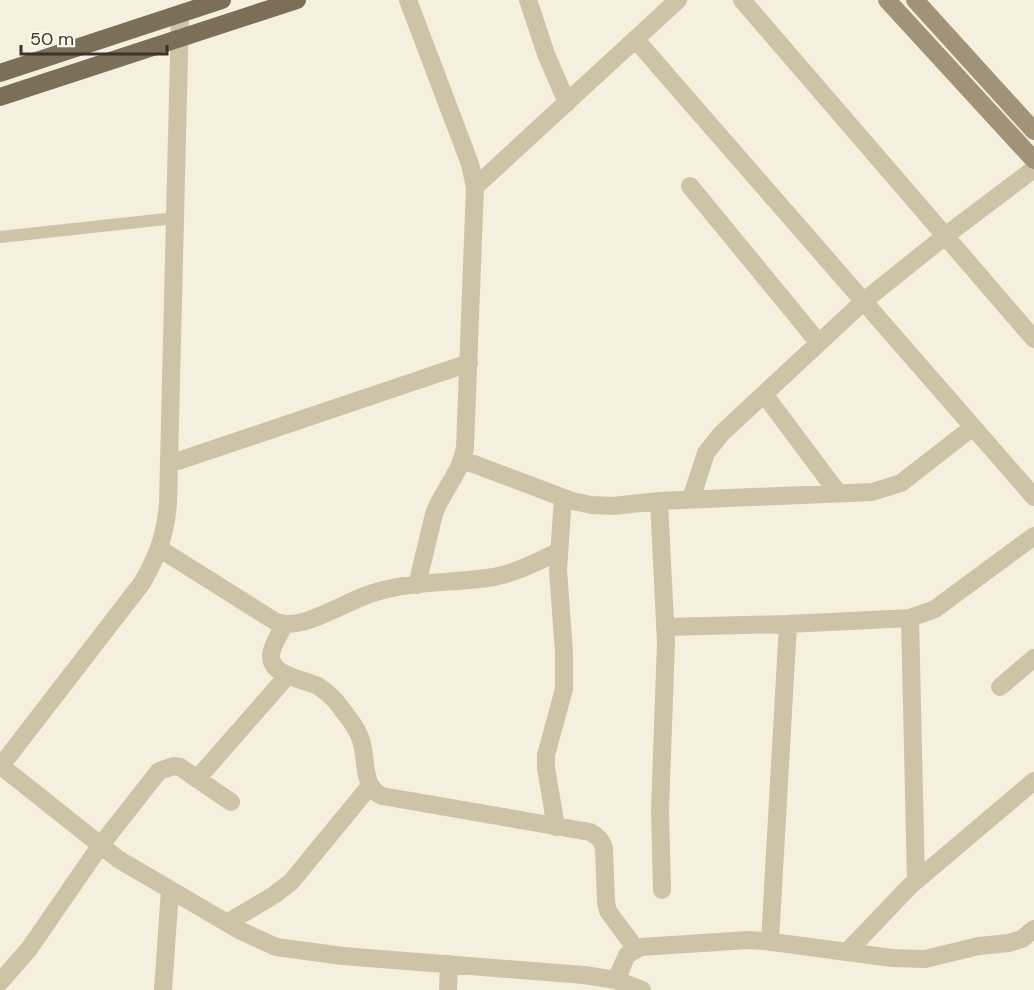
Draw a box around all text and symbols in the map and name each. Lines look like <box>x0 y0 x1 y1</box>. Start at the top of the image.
scale bar <box>21 18 166 56</box>
text: 50 m <box>30 27 74 51</box>

